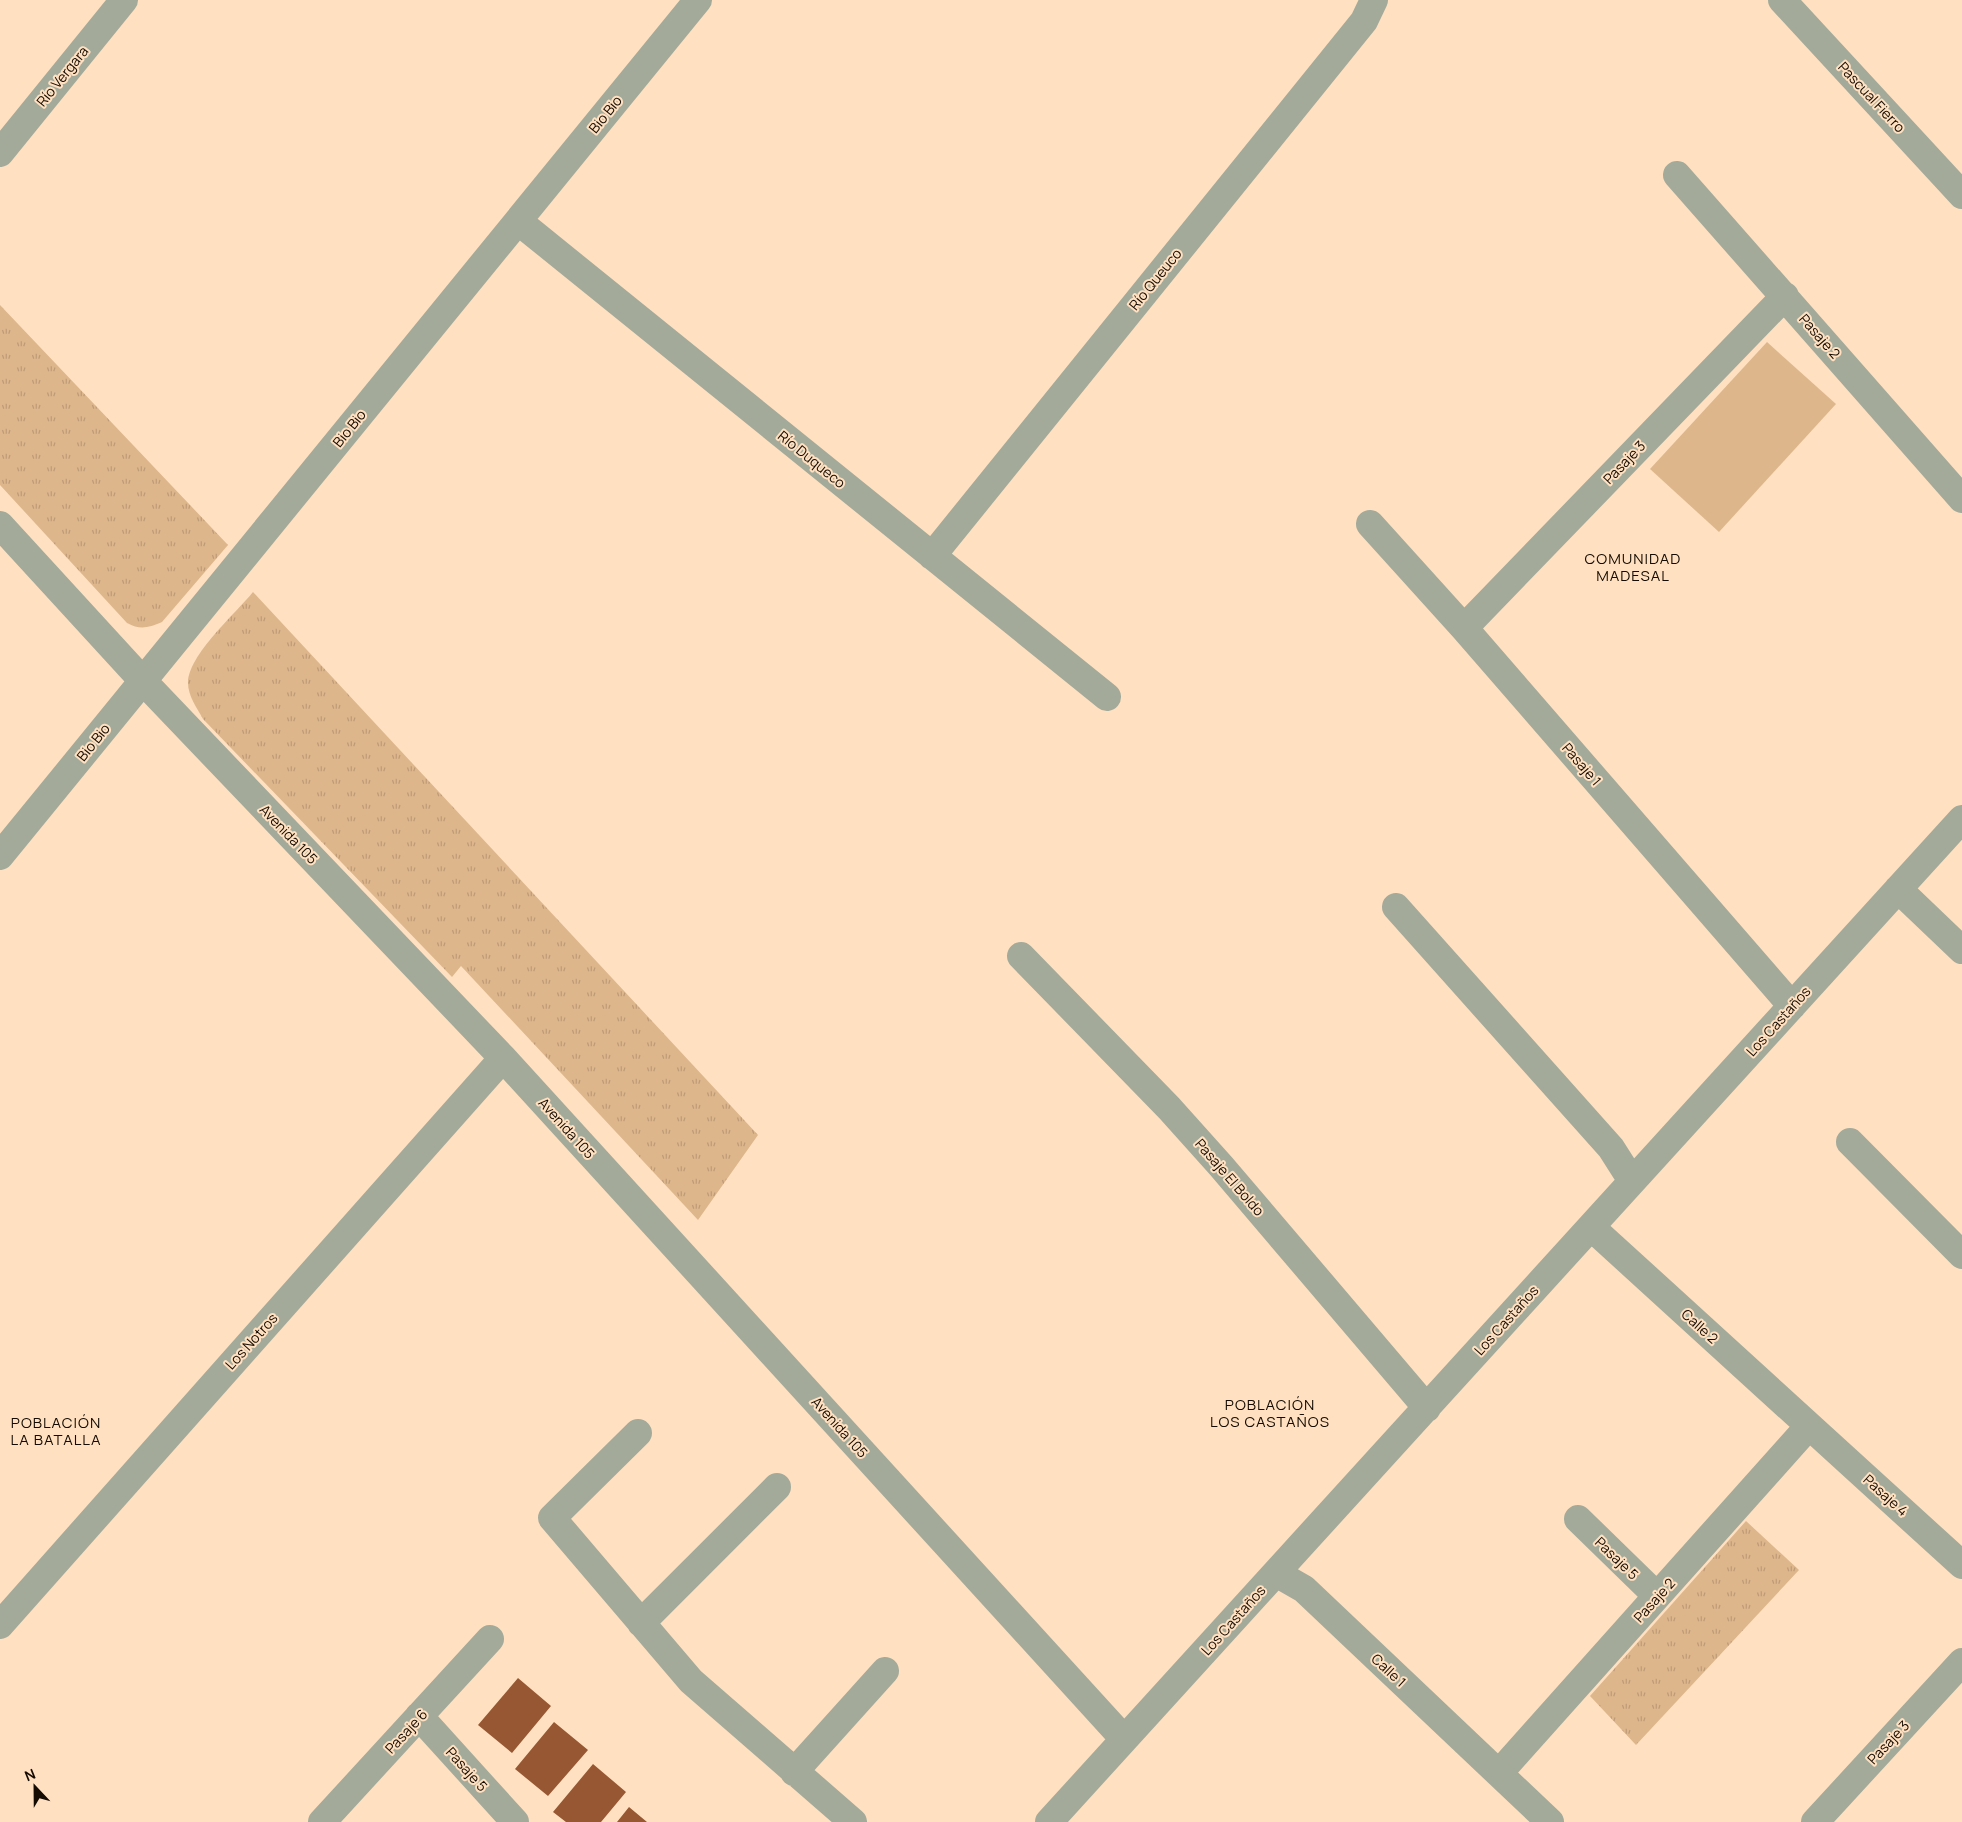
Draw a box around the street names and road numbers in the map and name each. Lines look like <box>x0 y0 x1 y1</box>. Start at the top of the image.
street label: Río Vergara <box>32 42 92 110</box>
street label: Pascual Fierro <box>1834 58 1910 136</box>
street label: Bio Bio <box>584 91 626 137</box>
street label: Río Queuco <box>1124 244 1186 314</box>
street label: Pasaje 2 <box>1795 310 1845 362</box>
street label: Bio Bio <box>328 405 370 451</box>
street label: Río Duqueco <box>774 426 850 492</box>
street label: Pasaje 3 <box>1599 436 1649 488</box>
street label: Bio Bio <box>72 719 114 765</box>
street label: Pasaje 1 <box>1558 739 1606 789</box>
street label: Avenida 105 <box>256 800 322 868</box>
street label: Los Castaños <box>1742 982 1814 1060</box>
street label: Avenida 105 <box>535 1094 599 1162</box>
street label: Pasaje El Boldo <box>1191 1134 1269 1220</box>
street label: Los Castaños <box>1470 1281 1542 1359</box>
street label: Calle 2 <box>1678 1304 1722 1348</box>
street label: Los Notros <box>221 1309 281 1373</box>
street label: Avenida 105 <box>808 1393 872 1461</box>
street label: Pasaje 4 <box>1860 1470 1912 1520</box>
street label: Pasaje 5 <box>1591 1533 1643 1583</box>
street label: Pasaje 2 <box>1629 1574 1679 1626</box>
street label: Los Castaños <box>1197 1581 1269 1659</box>
street label: Calle 1 <box>1368 1649 1410 1691</box>
street label: Pasaje 6 <box>381 1705 431 1757</box>
street label: Pasaje 3 <box>1863 1716 1913 1768</box>
street label: Pasaje 5 <box>442 1743 492 1795</box>

